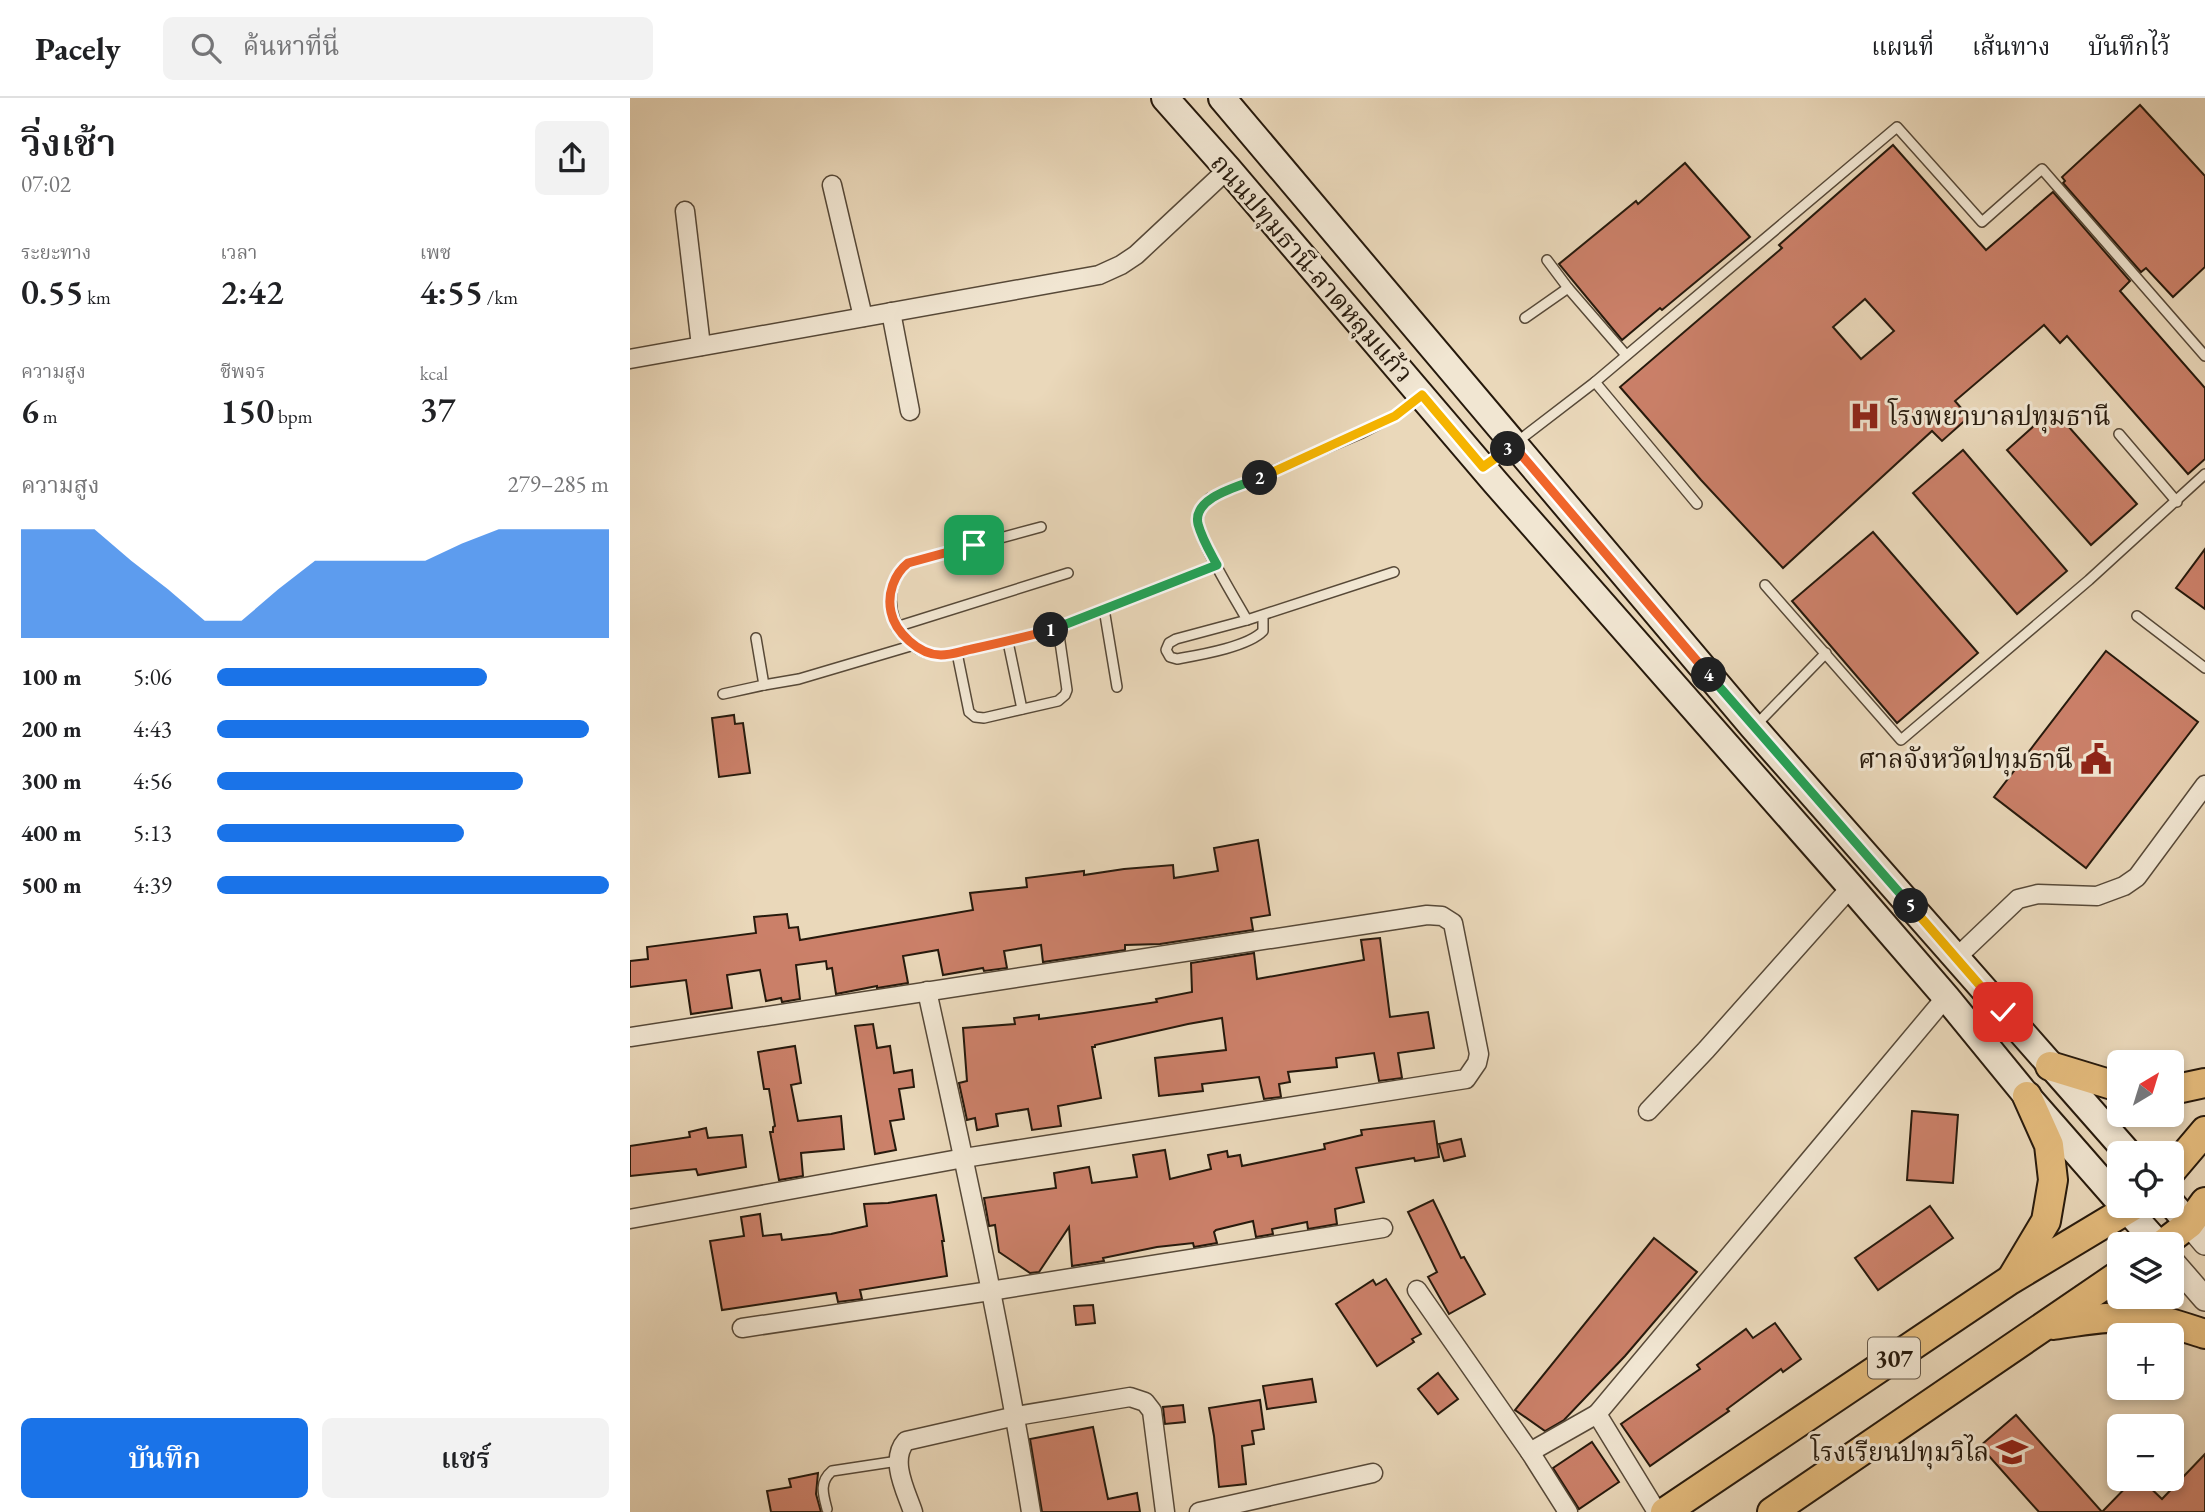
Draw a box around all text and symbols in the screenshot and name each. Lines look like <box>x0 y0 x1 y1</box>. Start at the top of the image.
search box <box>163 17 653 80</box>
text: Pacely <box>35 27 121 70</box>
icon: search <box>187 29 225 67</box>
text: ค้นหาที่นี่ <box>243 29 340 63</box>
text: แผนที่ <box>1871 31 1934 62</box>
text: เส้นทาง <box>1972 31 2050 62</box>
text: บันทึกไว้ <box>2088 31 2170 62</box>
text: วิ่งเช้า <box>21 118 116 167</box>
button: share <box>535 121 609 195</box>
street label: ถนนปทุมธานี-ลาดหลุมแก้ว <box>1202 146 1421 390</box>
text: 07:02 <box>21 169 71 199</box>
text: ระยะทาง <box>21 240 91 265</box>
text: เวลา <box>220 240 257 265</box>
text: เพซ <box>420 240 451 265</box>
text: 0.55 <box>21 269 83 314</box>
text: 2:42 <box>220 269 284 314</box>
text: 4:55 <box>420 269 483 314</box>
text: km <box>83 285 111 310</box>
text: /km <box>483 285 518 310</box>
text: ความสูง <box>21 359 86 384</box>
text: ชีพจร <box>220 359 265 384</box>
text: kcal <box>420 361 448 386</box>
text: 37 <box>420 386 456 431</box>
text: 6 <box>21 388 39 433</box>
text: 150 <box>220 388 274 433</box>
place label: โรงพยาบาลปทุมธานี <box>1887 398 2111 434</box>
hospital icon: โรงพยาบาลปทุมธานี <box>1848 399 1882 433</box>
text: m <box>39 404 58 429</box>
text: bpm <box>274 404 312 429</box>
pin: 3 <box>1490 432 1526 466</box>
text: 3 <box>1502 436 1513 461</box>
pin: 2 <box>1242 460 1278 496</box>
text: 2 <box>1254 465 1265 490</box>
text: 279–285 m <box>508 469 609 499</box>
text: ความสูง <box>21 470 99 500</box>
pin <box>944 515 1004 575</box>
icon: arrive <box>955 526 993 564</box>
pin: 1 <box>1034 612 1068 648</box>
text: 1 <box>1045 617 1056 642</box>
pin: 4 <box>1692 658 1726 692</box>
text: 100 m <box>21 662 82 692</box>
text: 5:06 <box>133 662 172 692</box>
text: 4 <box>1703 662 1714 687</box>
text: 200 m <box>21 714 82 744</box>
text: 4:43 <box>133 714 172 744</box>
place label: ศาลจังหวัดปทุมธานี <box>1858 742 2073 777</box>
public building icon: ศาลจังหวัดปทุมธานี <box>2079 742 2113 776</box>
text: 300 m <box>21 766 82 796</box>
text: 4:56 <box>133 766 172 796</box>
text: 400 m <box>21 818 82 848</box>
text: 5:13 <box>133 818 172 848</box>
text: 500 m <box>21 870 82 900</box>
text: 4:39 <box>133 870 172 900</box>
pin: 5 <box>1894 888 1928 924</box>
text: 5 <box>1905 893 1916 918</box>
pin <box>1973 982 2033 1042</box>
icon: check <box>1984 993 2022 1031</box>
north arrow <box>2107 1050 2184 1127</box>
map controls <box>2107 1050 2184 1491</box>
button: locate <box>2107 1141 2184 1218</box>
button: layers <box>2107 1232 2184 1309</box>
button: + <box>2107 1323 2184 1400</box>
road number: 307 <box>1868 1338 1920 1378</box>
button: − <box>2107 1414 2184 1491</box>
button: บันทึก <box>21 1418 308 1498</box>
button: แชร์ <box>322 1418 609 1498</box>
place label: โรงเรียนปทุมวิไล <box>1809 1434 1989 1470</box>
school or university icon: โรงเรียนปทุมวิไล <box>1995 1435 2029 1469</box>

